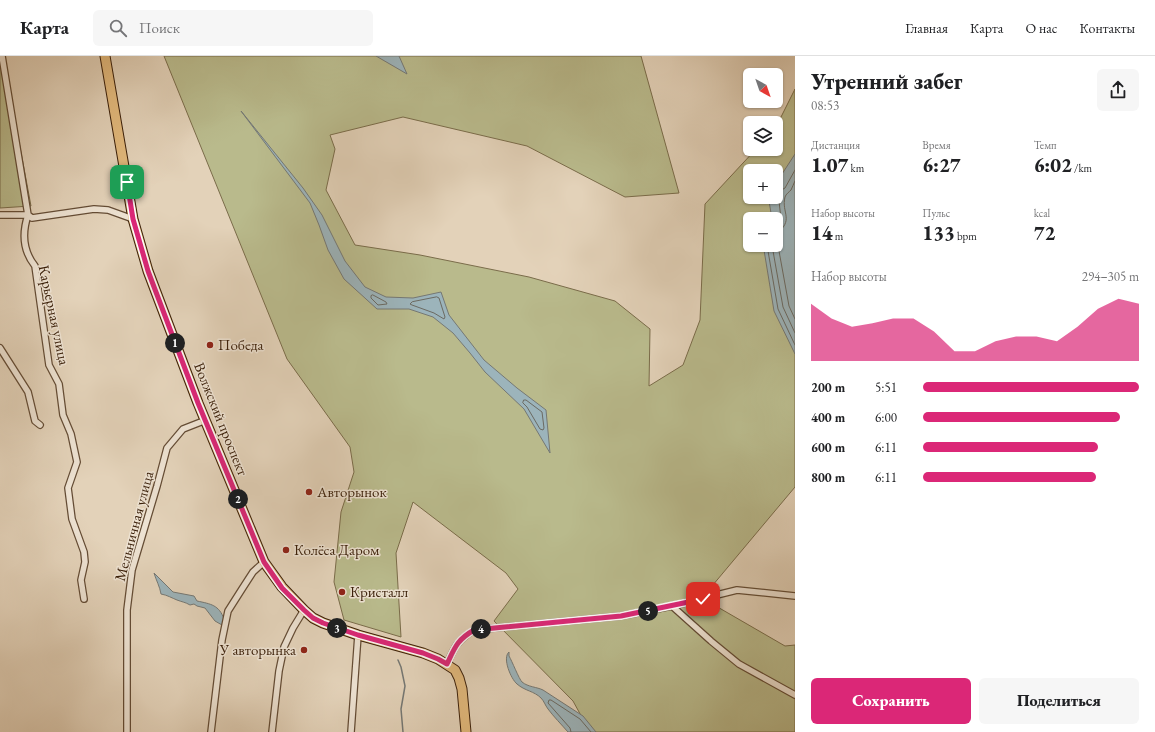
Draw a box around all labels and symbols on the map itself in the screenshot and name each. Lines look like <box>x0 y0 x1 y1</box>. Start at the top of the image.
north arrow <box>743 68 783 108</box>
pin <box>110 165 144 199</box>
street label: Карьерная улица <box>35 263 74 367</box>
pin: 1 <box>165 333 185 353</box>
place label: Победа <box>218 335 264 354</box>
marker: Победа <box>205 340 215 350</box>
street label: Волжский проспект <box>190 359 253 478</box>
street label: Мельничная улица <box>110 469 157 583</box>
place label: Авторынок <box>316 482 387 501</box>
marker: Авторынок <box>304 487 314 497</box>
pin: 2 <box>228 489 248 509</box>
place label: Колёса Даром <box>294 540 380 559</box>
marker: Колёса Даром <box>281 545 291 555</box>
place label: Кристалл <box>350 582 408 601</box>
pin <box>686 582 720 616</box>
marker: Кристалл <box>337 587 347 597</box>
pin: 5 <box>638 601 658 621</box>
pin: 3 <box>327 618 347 638</box>
pin: 4 <box>471 619 491 639</box>
place label: У авторынка <box>219 640 296 659</box>
marker: У авторынка <box>299 645 309 655</box>

